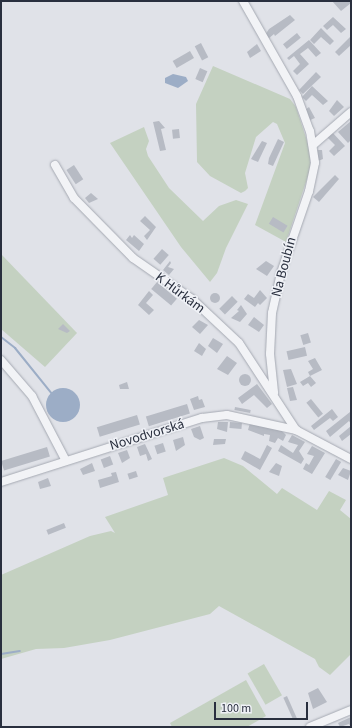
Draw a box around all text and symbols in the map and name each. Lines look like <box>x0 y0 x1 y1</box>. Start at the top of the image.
street label: Na Boubín <box>268 235 300 299</box>
street label: K Hůrkám <box>152 269 208 317</box>
street label: Novodvorská <box>108 416 186 454</box>
scale bar <box>216 694 310 720</box>
text: 100 m <box>221 700 251 717</box>

